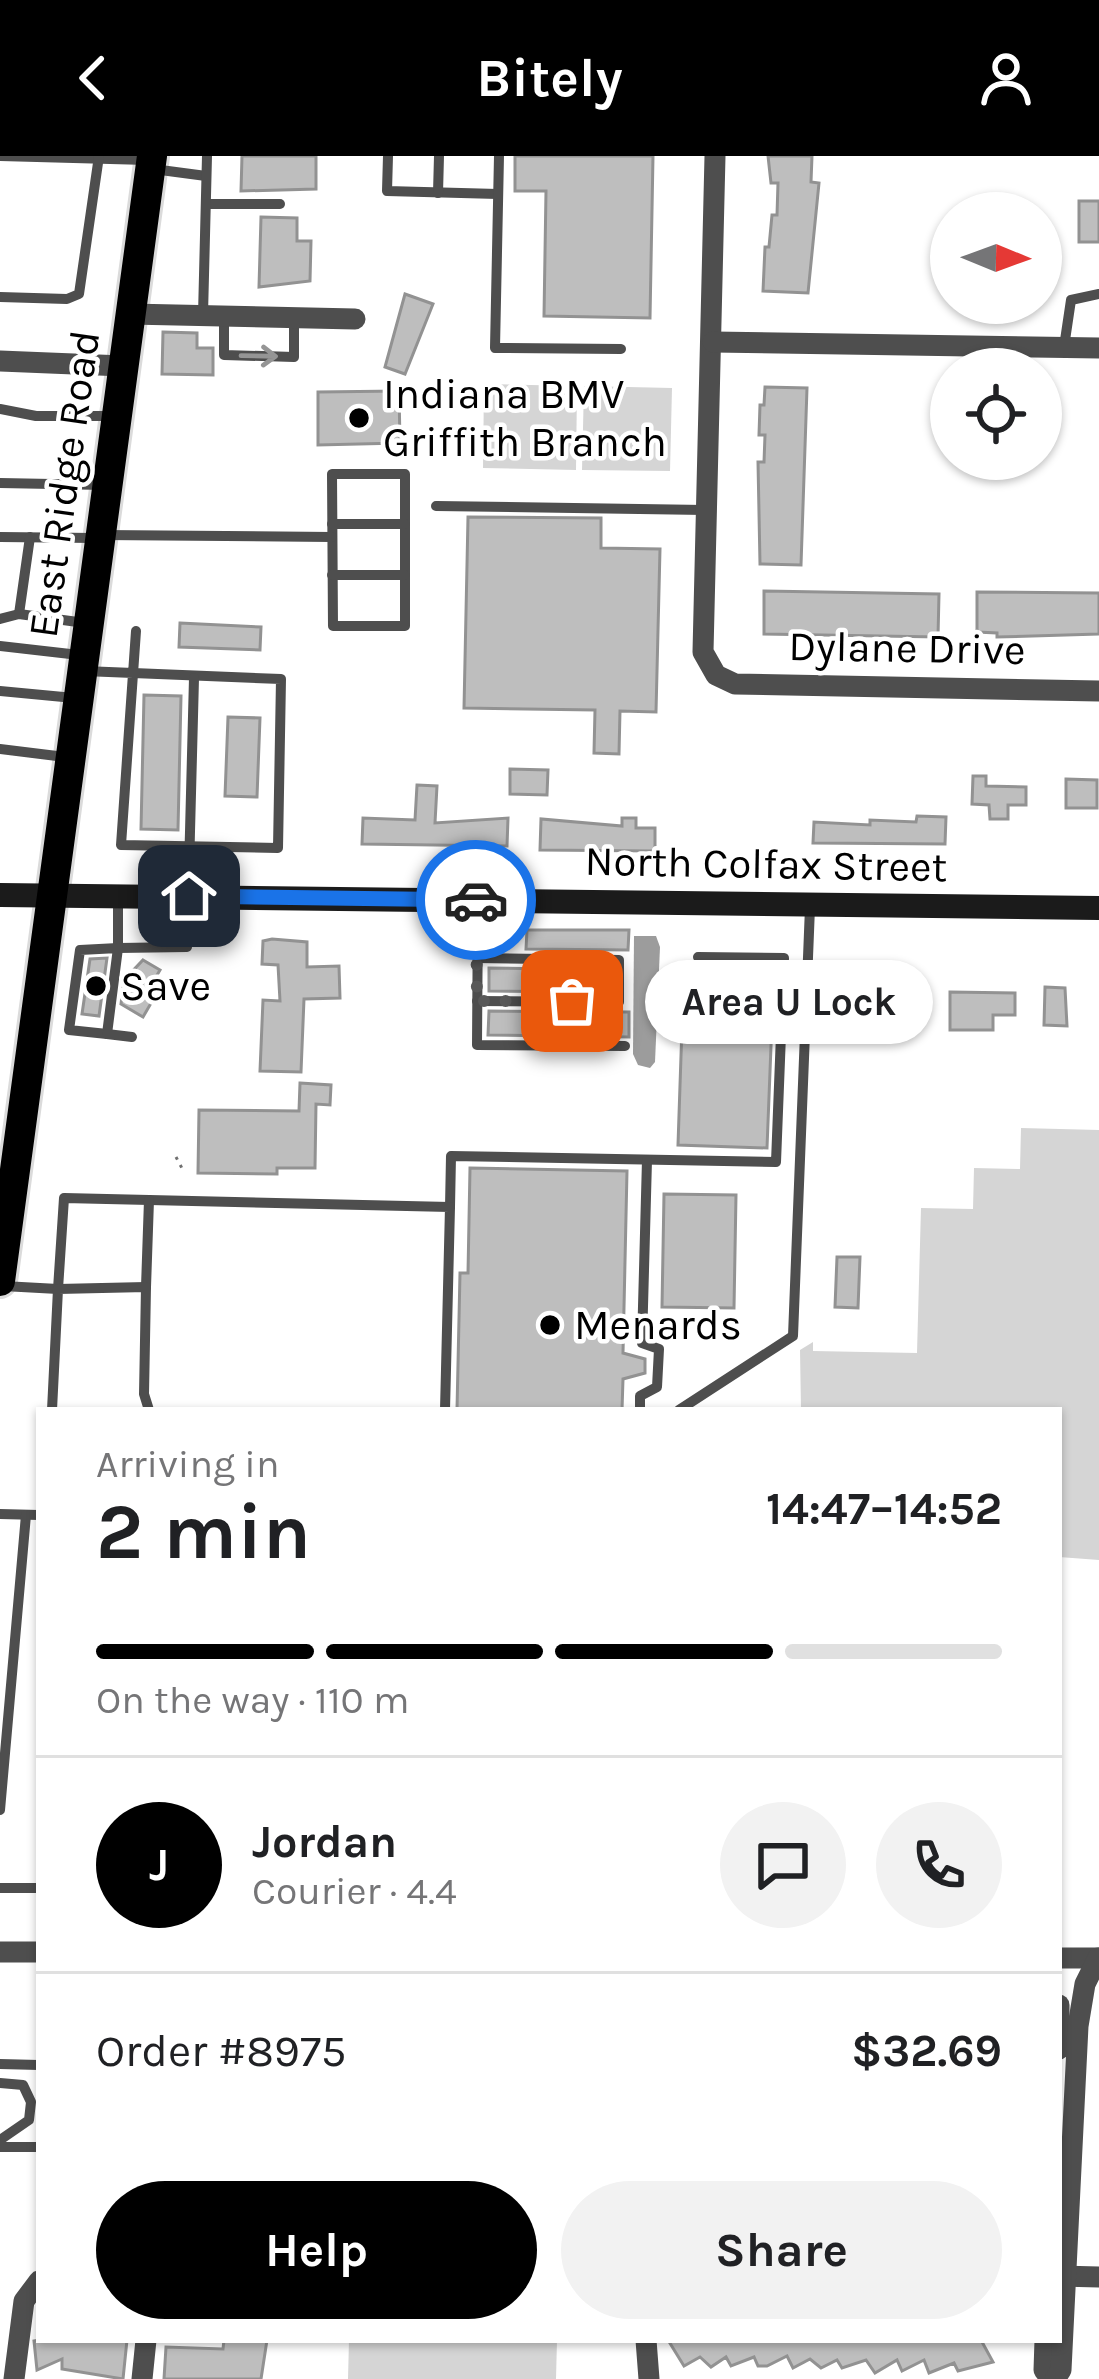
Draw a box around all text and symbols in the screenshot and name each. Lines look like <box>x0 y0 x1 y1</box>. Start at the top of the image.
icon: back <box>60 45 126 111</box>
icon: person <box>973 45 1039 111</box>
text: Bitely <box>476 46 623 110</box>
north arrow <box>930 192 1062 324</box>
map controls <box>930 192 1062 480</box>
street label: East Ridge Road <box>18 327 110 641</box>
one-way arrow <box>239 345 278 367</box>
button: locate <box>930 348 1062 480</box>
place label: Indiana BMV Griffith Branch <box>383 369 667 467</box>
marker: Indiana BMV Griffith Branch <box>346 405 372 431</box>
street label: Dylane Drive <box>788 621 1026 675</box>
street label: North Colfax Street <box>584 836 948 892</box>
courier <box>416 840 536 960</box>
pin <box>138 845 240 947</box>
icon: home <box>156 863 222 929</box>
icon: car <box>443 867 509 933</box>
pin <box>521 950 623 1052</box>
callout: Area U Lock <box>644 959 932 1043</box>
place label: Save <box>120 961 211 1011</box>
icon: bag <box>539 968 605 1034</box>
marker: Save <box>83 973 109 999</box>
text: Area U Lock <box>682 979 896 1025</box>
place label: Menards <box>574 1300 742 1350</box>
marker: Menards <box>537 1312 563 1338</box>
text: Arriving in <box>96 1441 279 1487</box>
text: 14:47–14:52 <box>766 1483 1002 1535</box>
text: 2 min <box>96 1486 311 1578</box>
text: On the way · 110 m <box>96 1677 410 1723</box>
button: chat <box>720 1802 846 1928</box>
button: phone <box>876 1802 1002 1928</box>
text: Jordan <box>252 1816 397 1868</box>
text: J <box>149 1839 169 1891</box>
text: Courier · 4.4 <box>252 1868 457 1914</box>
text: Order #8975 <box>96 2025 346 2077</box>
text: $32.69 <box>851 2025 1002 2077</box>
button: Help <box>96 2181 537 2319</box>
button: Share <box>561 2181 1002 2319</box>

